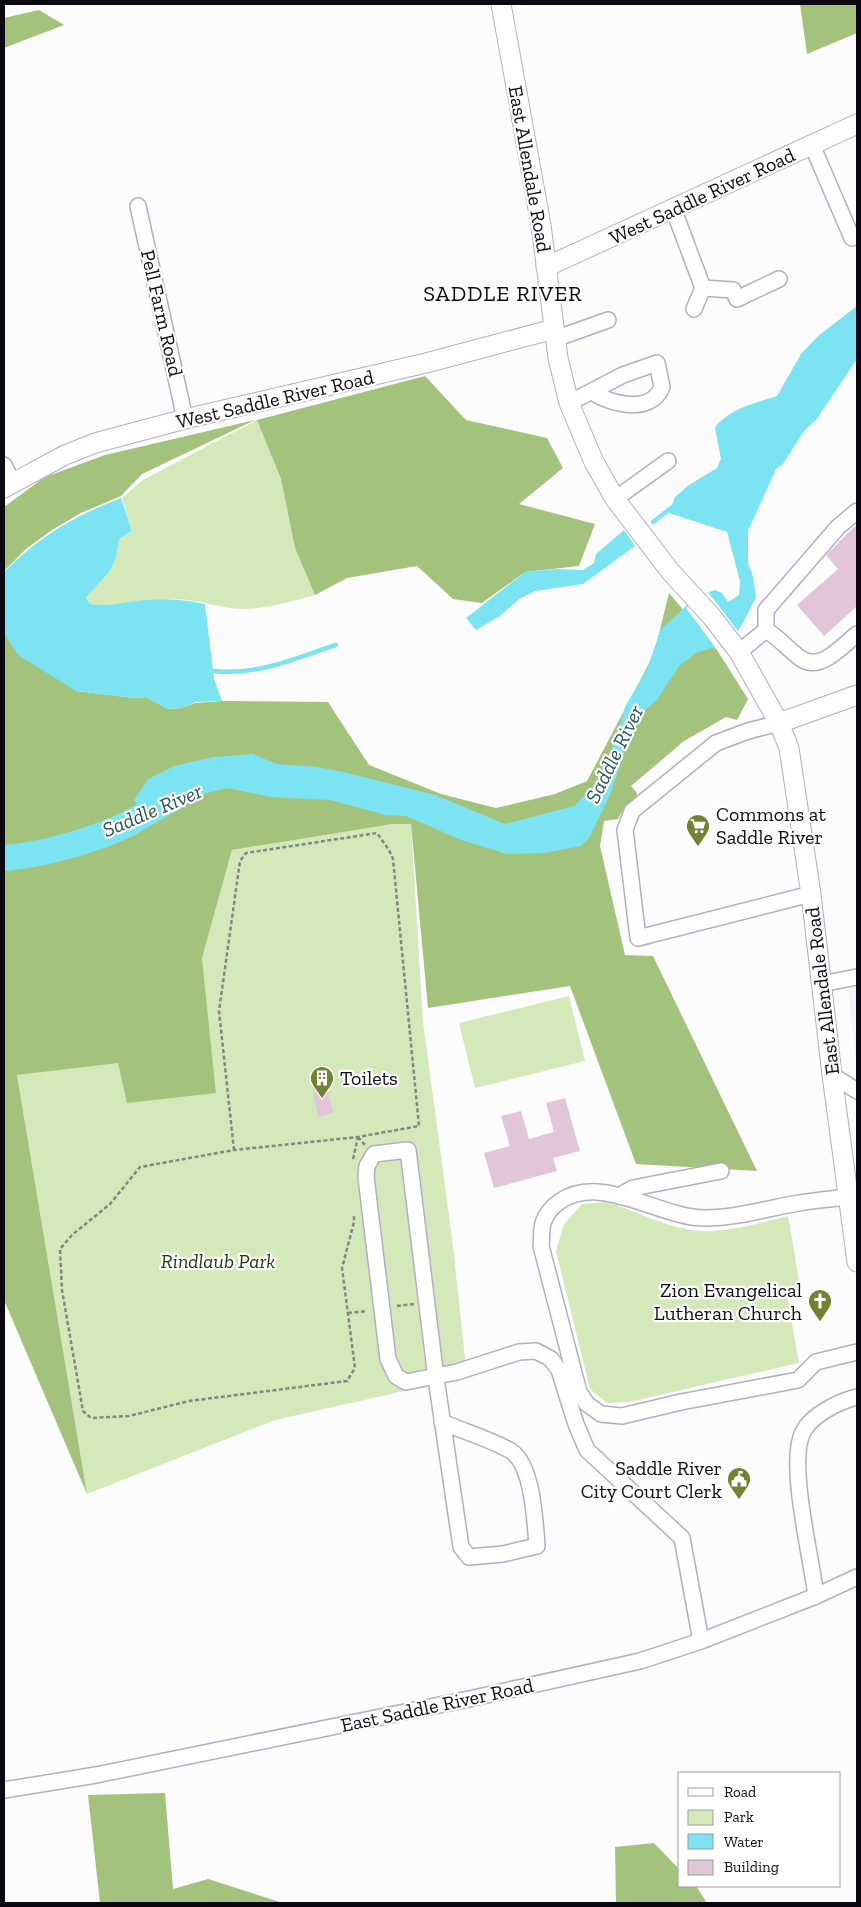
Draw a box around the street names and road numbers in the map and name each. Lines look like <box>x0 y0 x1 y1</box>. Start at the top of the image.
street label: East Allendale Road <box>504 84 556 254</box>
street label: West Saddle River Road <box>605 142 799 250</box>
street label: Pell Farm Road <box>136 247 188 379</box>
street label: West Saddle River Road <box>174 365 376 433</box>
street label: East Allendale Road <box>800 906 844 1076</box>
street label: East Saddle River Road <box>339 1673 535 1737</box>

